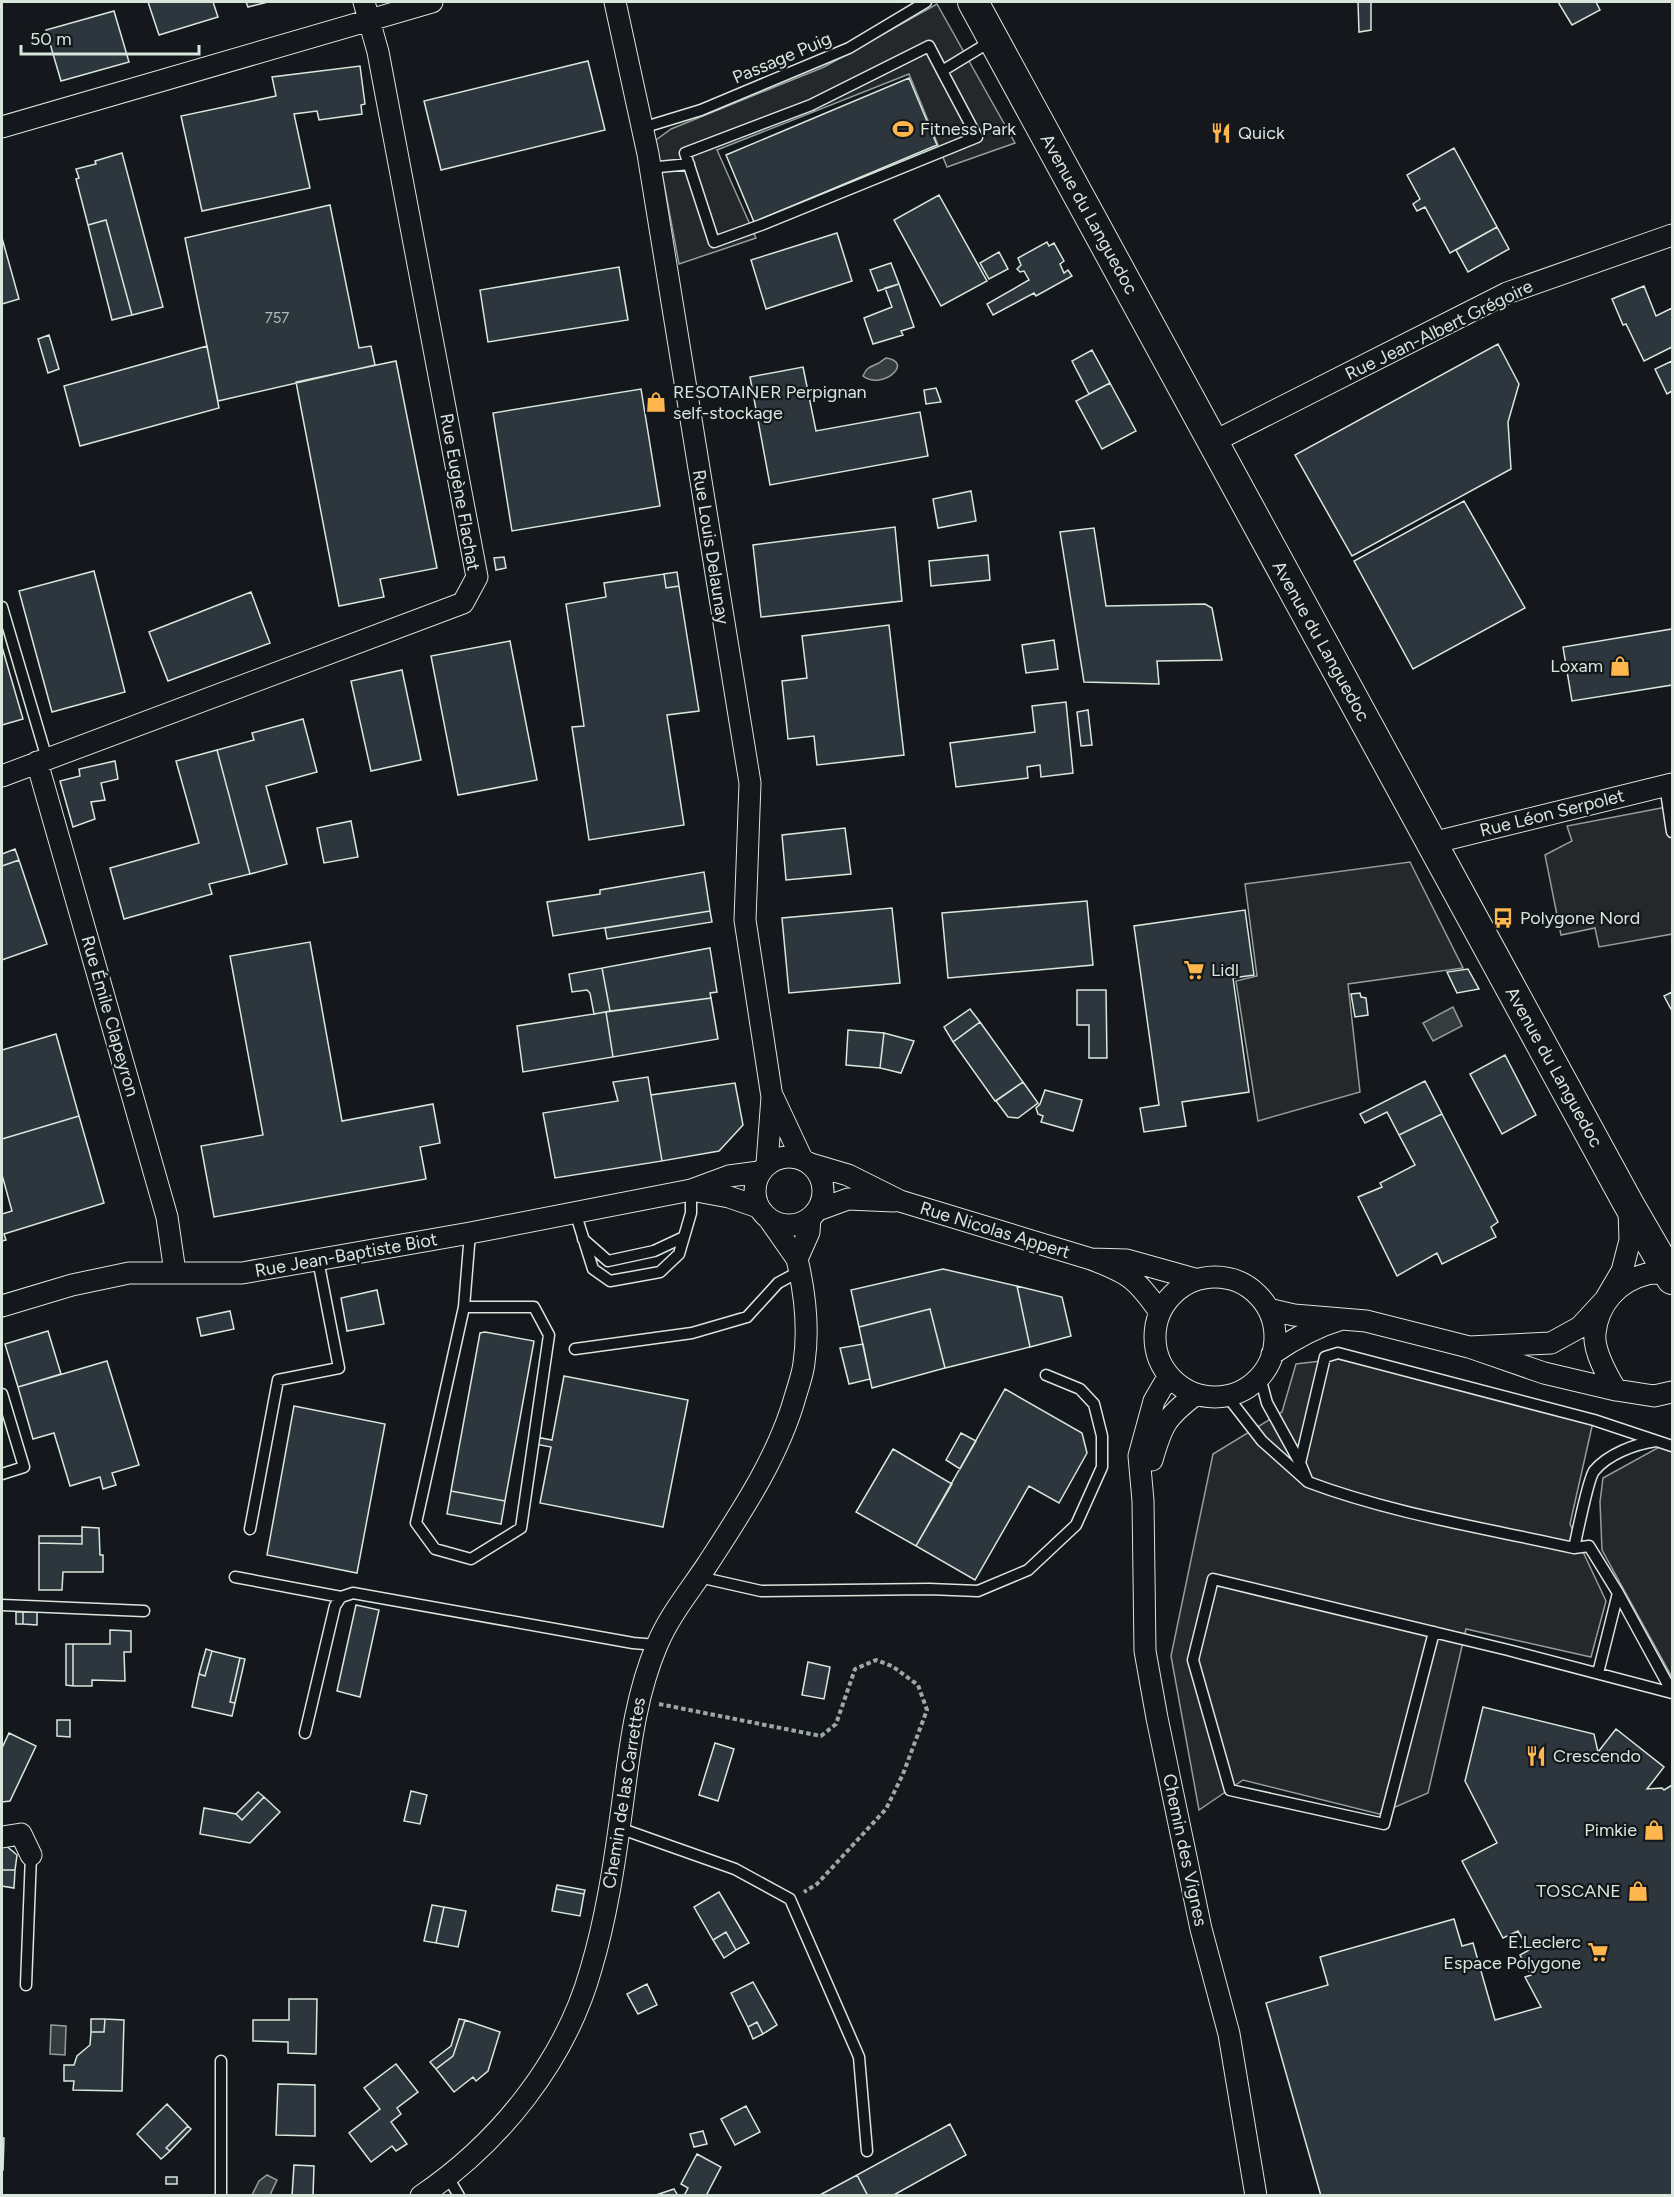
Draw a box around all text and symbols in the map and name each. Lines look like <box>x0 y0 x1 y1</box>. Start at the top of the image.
scale bar <box>21 18 200 56</box>
street label: Passage Puig <box>729 27 835 89</box>
text: 50 m <box>30 28 72 50</box>
sports icon: Fitness Park <box>891 117 915 141</box>
place label: Fitness Park <box>920 118 1016 140</box>
restaurant icon: Quick <box>1209 121 1233 145</box>
place label: Quick <box>1238 122 1285 144</box>
street label: Avenue du Languedoc <box>1036 130 1142 298</box>
street label: Rue Jean-Albert Grégoire <box>1342 275 1537 385</box>
house number: 757 <box>265 309 289 327</box>
place label: RESOTAINER Perpignan self-stockage <box>673 381 867 424</box>
shop icon: RESOTAINER Perpignan self-stockage <box>644 390 668 414</box>
street label: Rue Eugène Flachat <box>435 411 485 573</box>
street label: Rue Louis Delaunay <box>688 468 734 626</box>
street label: Avenue du Languedoc <box>1268 557 1374 725</box>
shop icon: Loxam <box>1608 654 1632 678</box>
place label: Loxam <box>1550 655 1603 677</box>
street label: Rue Léon Serpolet <box>1477 784 1627 842</box>
bus stop icon: Polygone Nord <box>1491 906 1515 930</box>
place label: Polygone Nord <box>1520 907 1640 929</box>
street label: Rue Émile Clapeyron <box>76 933 144 1099</box>
supermarket icon: Lidl <box>1182 958 1206 982</box>
place label: Lidl <box>1211 959 1239 981</box>
street label: Avenue du Languedoc <box>1501 983 1607 1151</box>
street label: Rue Nicolas Appert <box>917 1197 1073 1263</box>
street label: Rue Jean-Baptiste Biot <box>253 1228 439 1282</box>
street label: Chemin de las Carrettes <box>598 1696 650 1890</box>
restaurant icon: Crescendo <box>1524 1744 1548 1768</box>
place label: Crescendo <box>1553 1745 1641 1767</box>
street label: Chemin des Vignes <box>1158 1772 1212 1928</box>
shop icon: Pimkie <box>1642 1818 1666 1842</box>
place label: Pimkie <box>1584 1819 1637 1841</box>
shop icon: TOSCANE <box>1626 1879 1650 1903</box>
place label: TOSCANE <box>1536 1880 1621 1902</box>
place label: E.Leclerc Espace Polygone <box>1443 1931 1581 1974</box>
supermarket icon: E.Leclerc Espace Polygone <box>1586 1940 1610 1964</box>

